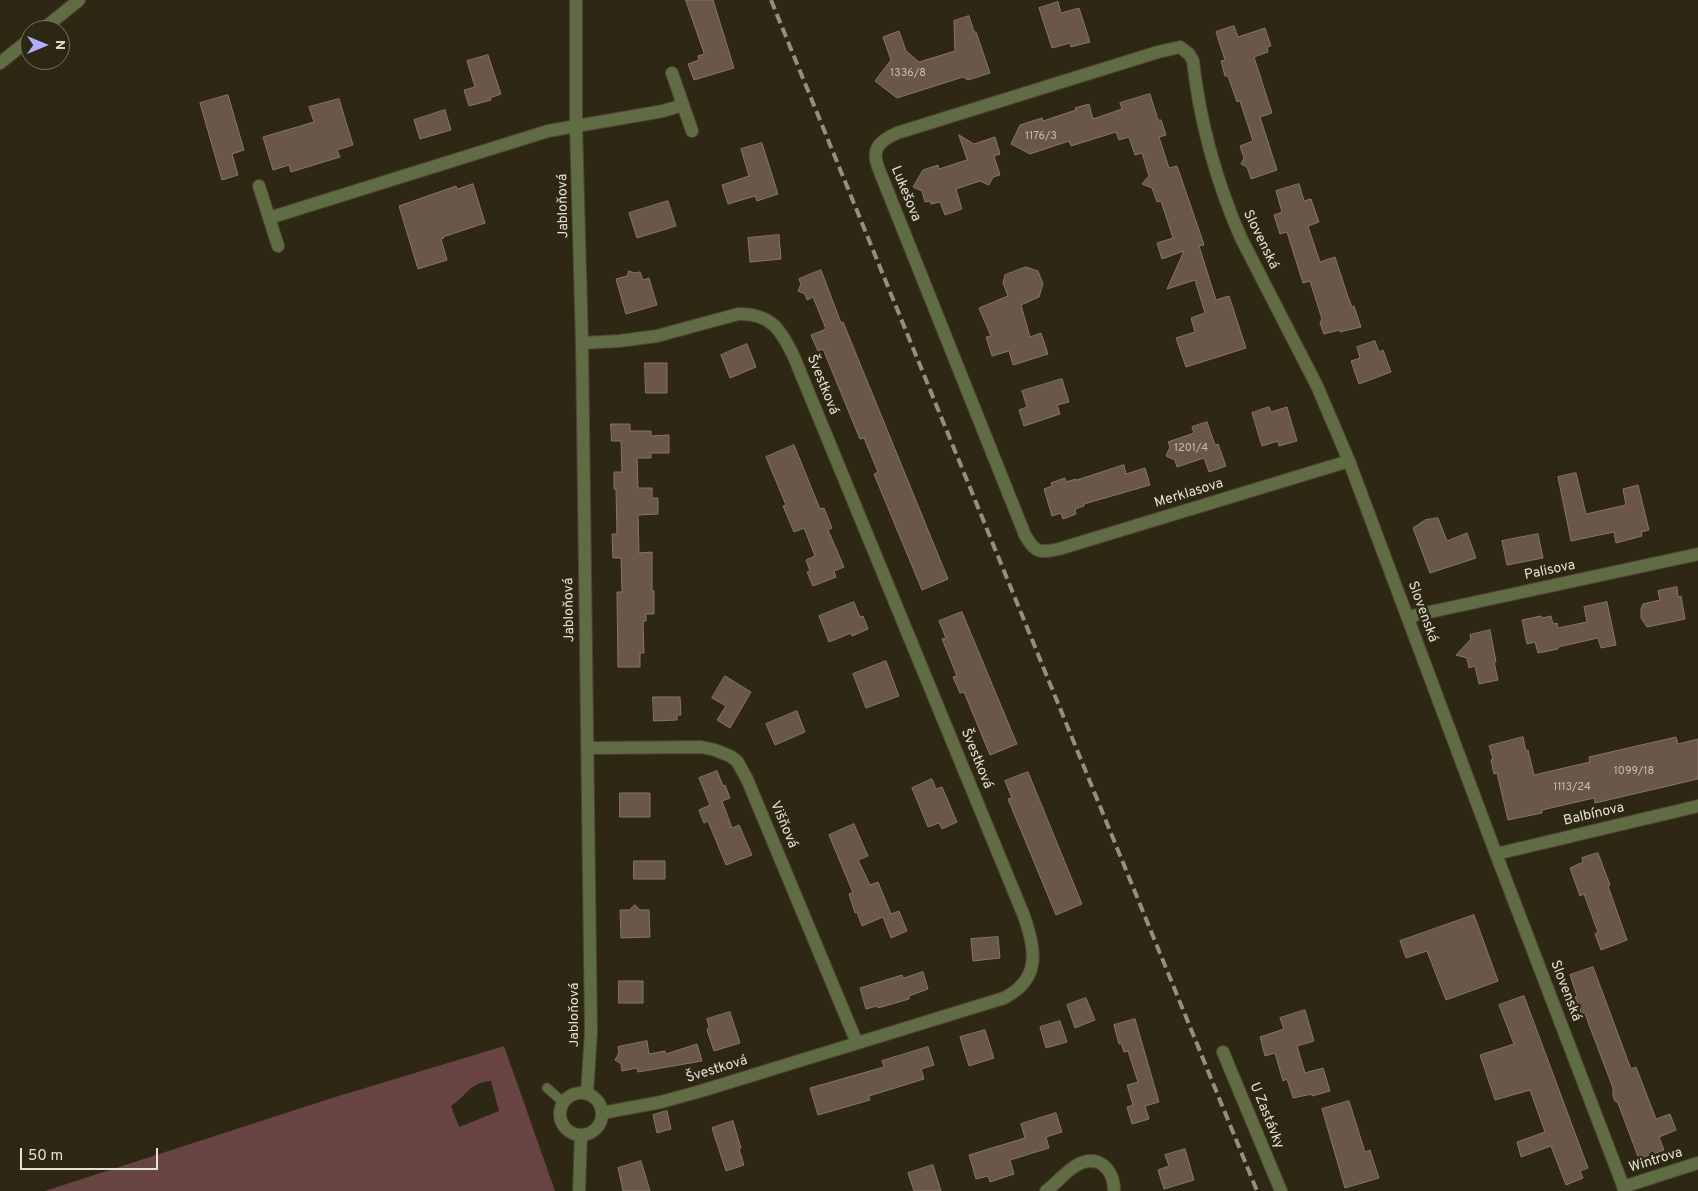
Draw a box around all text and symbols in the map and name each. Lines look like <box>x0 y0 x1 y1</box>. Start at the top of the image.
north arrow <box>20 20 70 70</box>
text: N <box>51 40 68 50</box>
house number: 1336/8 <box>890 67 926 81</box>
house number: 1176/3 <box>1025 130 1057 144</box>
street label: Lukešova <box>886 164 924 224</box>
street label: Jabloňová <box>555 174 573 238</box>
street label: Slovenská <box>1238 208 1282 272</box>
street label: Švestková <box>802 352 842 418</box>
house number: 1201/4 <box>1174 442 1208 456</box>
street label: Merklasova <box>1152 476 1226 512</box>
street label: Palisova <box>1523 557 1577 585</box>
street label: Jabloňová <box>561 578 579 642</box>
street label: Slovenská <box>1403 579 1441 645</box>
street label: Švestková <box>956 726 996 792</box>
house number: 1099/18 <box>1614 765 1654 779</box>
house number: 1113/24 <box>1553 781 1591 795</box>
street label: Višňová <box>766 799 800 851</box>
street label: Balbínova <box>1562 800 1626 830</box>
street label: Slovenská <box>1546 958 1584 1024</box>
street label: Jabloňová <box>567 983 583 1047</box>
street label: Švestková <box>684 1053 750 1087</box>
street label: U Zastávky <box>1245 1080 1287 1152</box>
scale bar <box>22 1138 160 1170</box>
street label: Wintrova <box>1627 1145 1685 1177</box>
text: 50 m <box>28 1147 63 1166</box>

